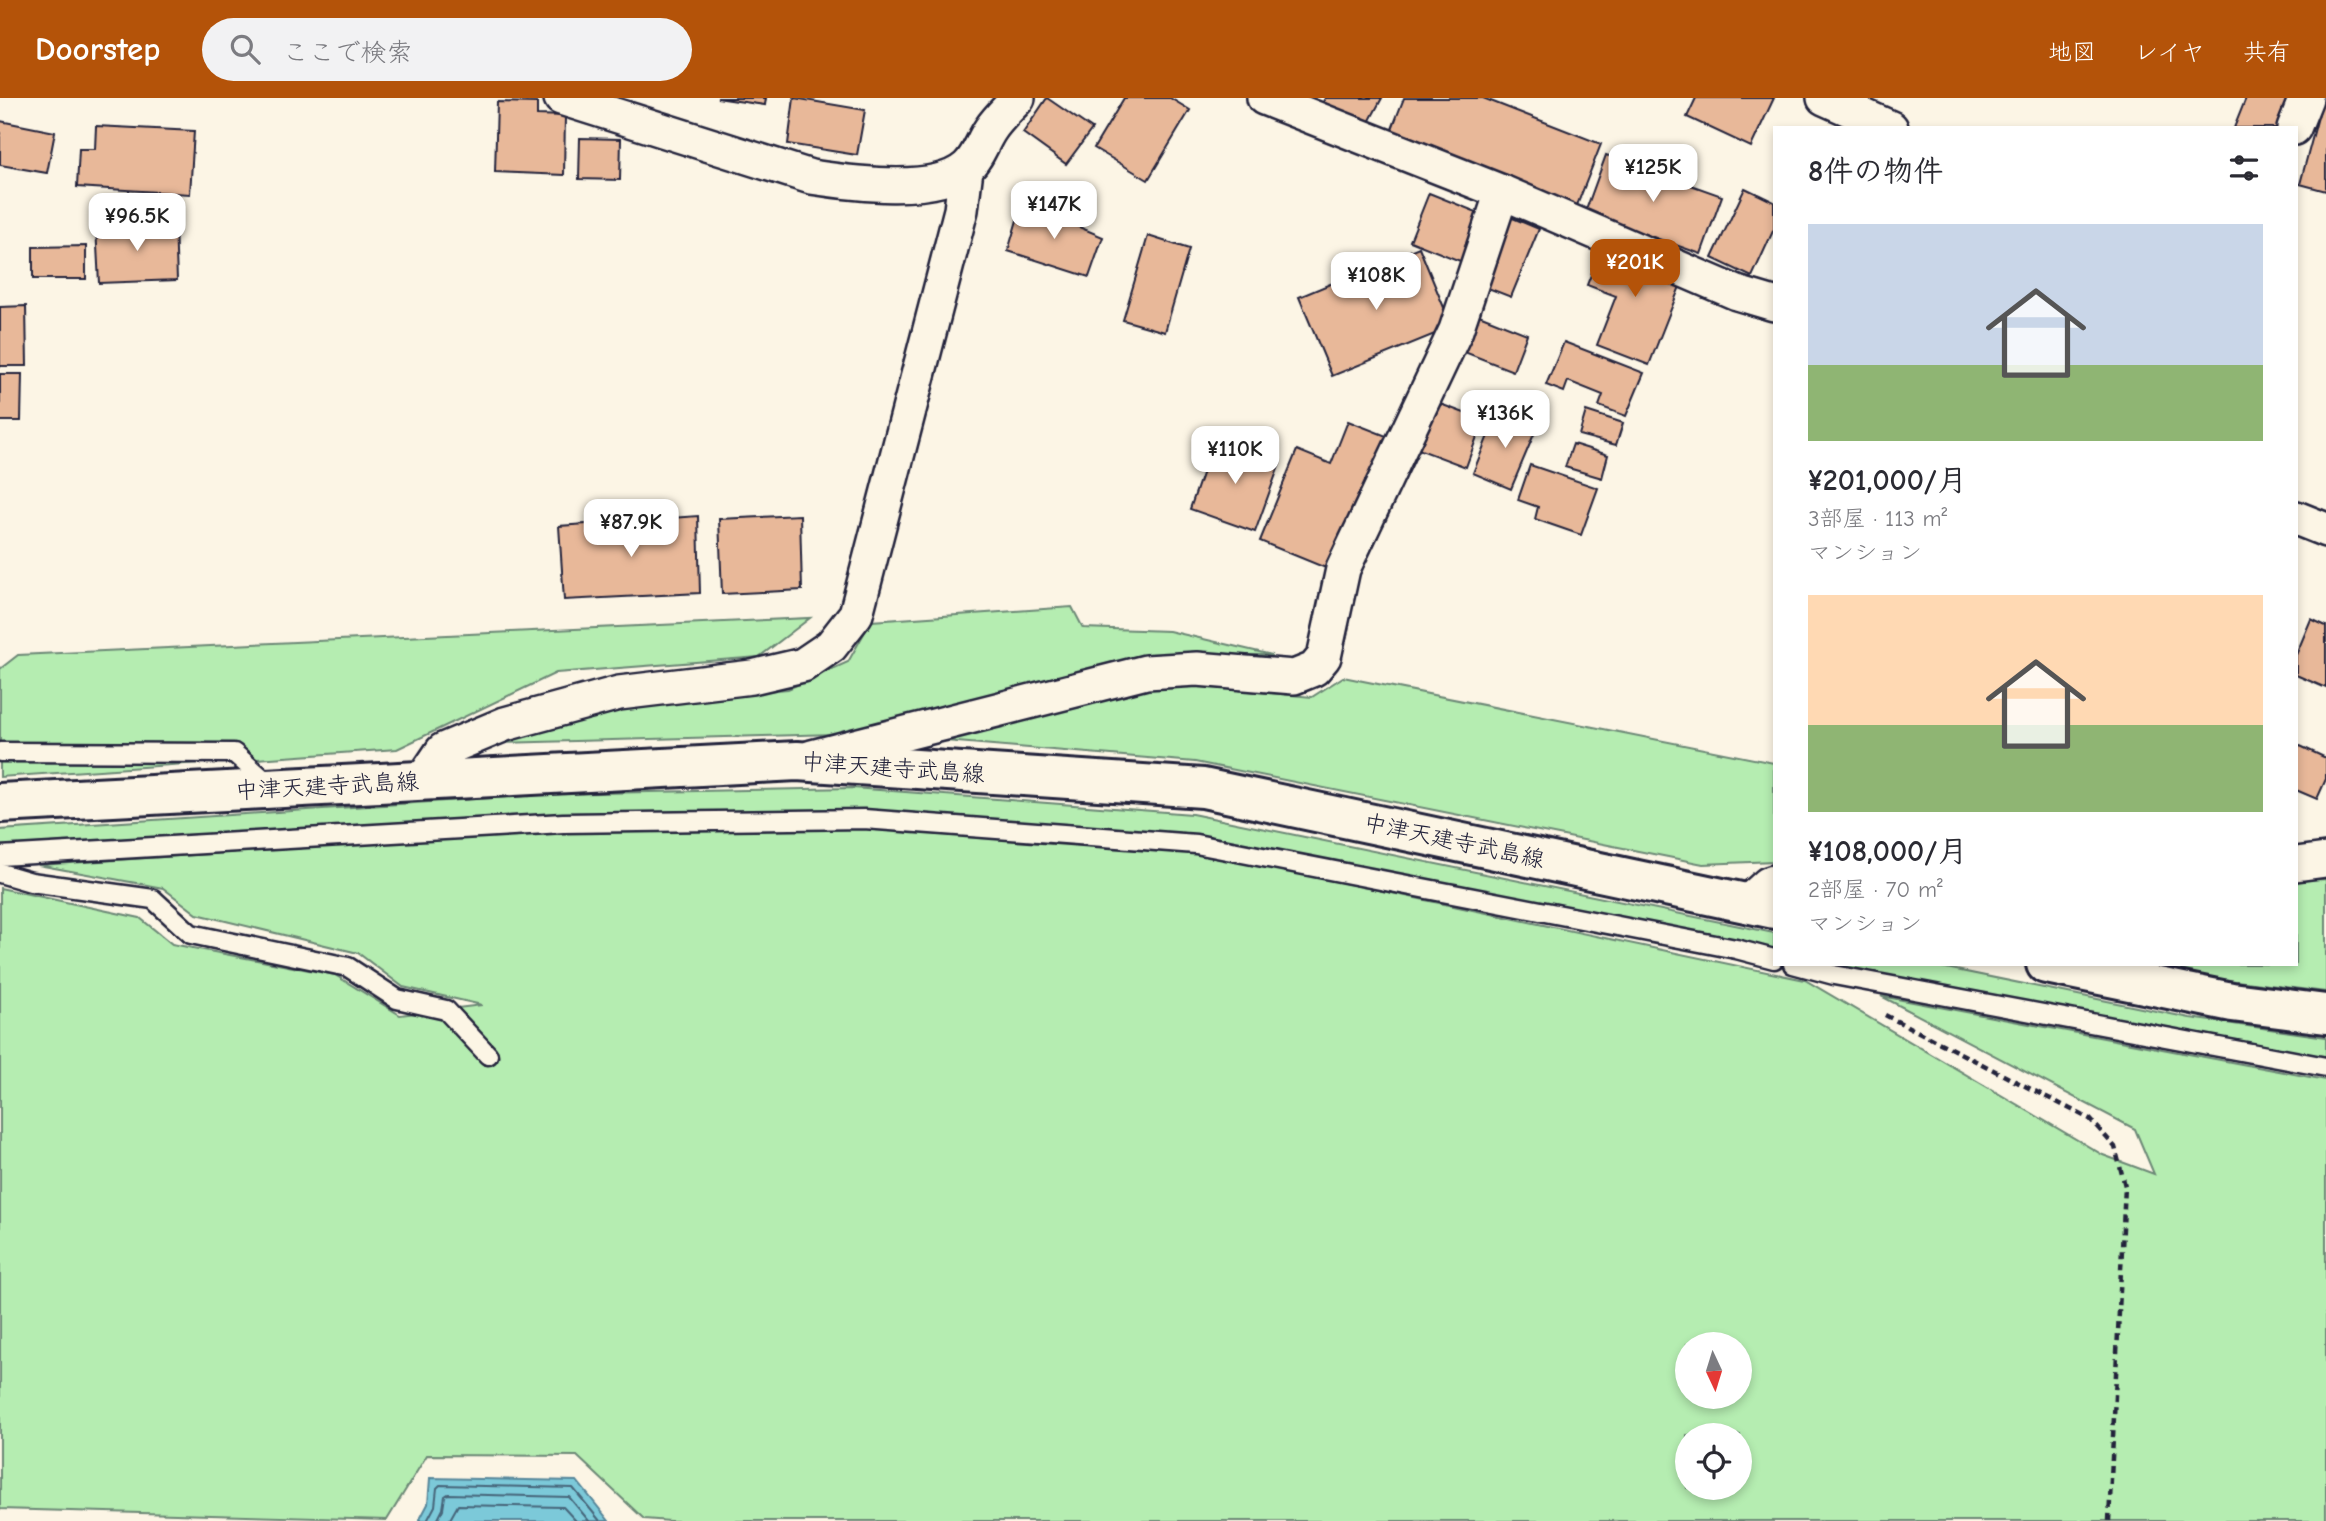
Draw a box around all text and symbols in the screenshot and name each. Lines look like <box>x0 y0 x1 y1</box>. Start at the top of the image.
search box <box>202 18 692 81</box>
text: Doorstep <box>35 30 160 68</box>
icon: search <box>226 30 264 68</box>
text: ここで検索 <box>282 38 412 68</box>
text: 地図 <box>2048 38 2096 66</box>
text: レイヤ <box>2134 38 2205 66</box>
text: 共有 <box>2243 38 2291 66</box>
pin: ¥125K <box>1604 144 1702 204</box>
icon: filters <box>2225 149 2263 187</box>
text: ¥125K <box>1625 153 1681 180</box>
text: 8件の物件 <box>1808 154 1943 189</box>
pin: ¥147K <box>1005 181 1103 241</box>
text: ¥147K <box>1027 190 1081 217</box>
pin: ¥96.5K <box>80 194 194 253</box>
text: ¥96.5K <box>105 202 169 229</box>
pin: ¥201K <box>1586 240 1684 299</box>
text: ¥201K <box>1606 248 1664 275</box>
pin: ¥108K <box>1327 252 1425 312</box>
text: ¥108K <box>1347 261 1405 288</box>
icon: home <box>1973 270 2099 396</box>
pin: ¥136K <box>1456 390 1554 450</box>
text: ¥136K <box>1477 399 1533 426</box>
pin: ¥110K <box>1186 426 1284 486</box>
text: ¥110K <box>1207 435 1263 462</box>
text: ¥201,000/月 <box>1808 463 1967 498</box>
pin: ¥87.9K <box>574 500 688 559</box>
text: 3部屋 · 113 m² <box>1808 505 1947 532</box>
text: ¥87.9K <box>600 508 662 535</box>
text: マンション <box>1808 539 1922 566</box>
icon: home <box>1973 641 2099 767</box>
street label: 中津天建寺武島線 <box>800 748 986 788</box>
street label: 中津天建寺武島線 <box>234 768 420 804</box>
street label: 中津天建寺武島線 <box>1361 809 1547 873</box>
text: ¥108,000/月 <box>1808 834 1967 869</box>
text: 2部屋 · 70 m² <box>1808 876 1943 903</box>
text: マンション <box>1808 910 1922 937</box>
north arrow <box>1675 1332 1752 1409</box>
map controls <box>1675 1332 1752 1500</box>
button: locate <box>1675 1423 1752 1500</box>

